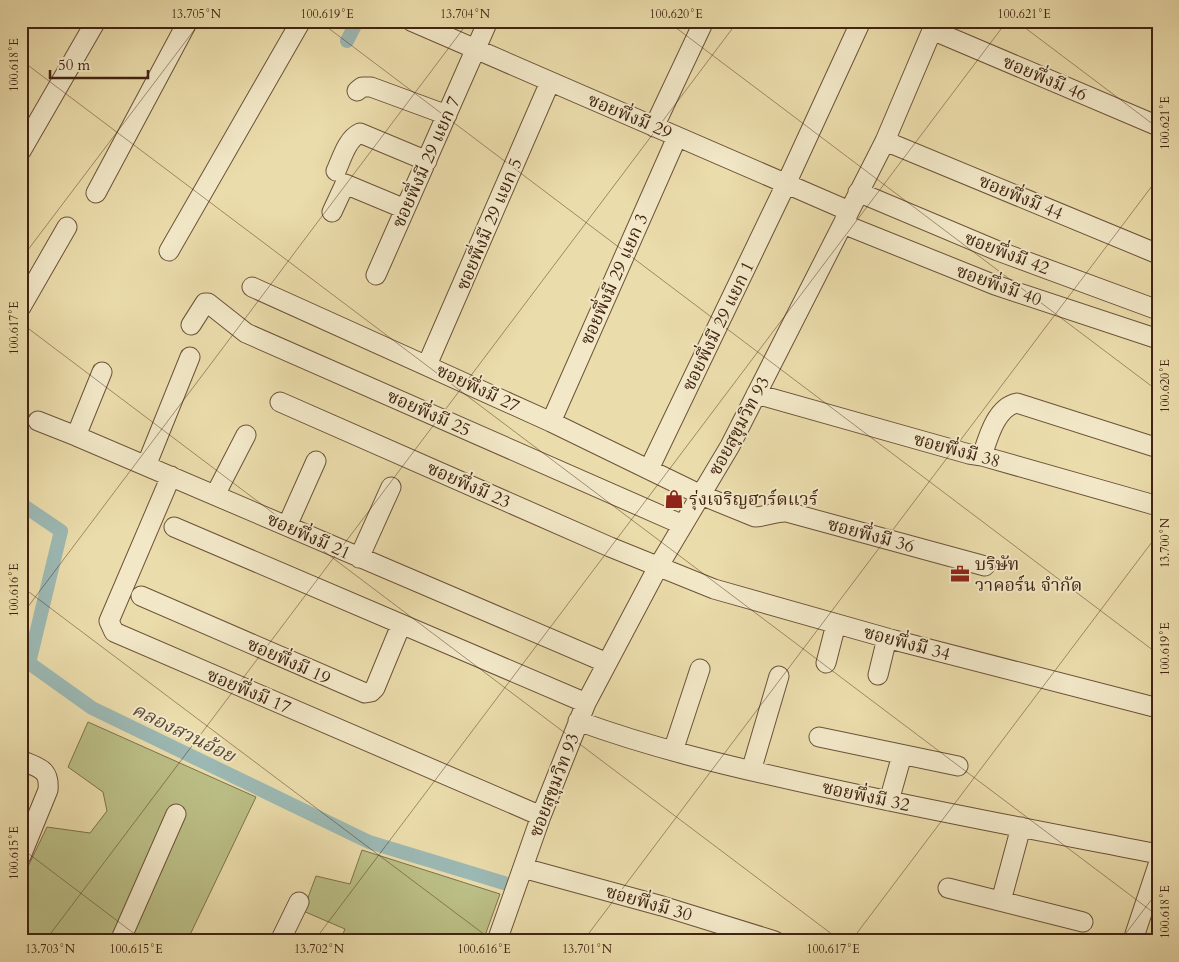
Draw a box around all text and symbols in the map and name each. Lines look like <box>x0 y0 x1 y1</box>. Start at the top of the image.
text: 13.705°N <box>171 6 222 22</box>
text: 100.619°E <box>300 6 354 22</box>
text: 13.704°N <box>440 6 491 22</box>
text: 100.620°E <box>649 6 703 22</box>
text: 100.621°E <box>997 6 1051 22</box>
text: 100.618°E <box>6 38 22 92</box>
scale bar <box>50 48 148 80</box>
street label: ซอยพึ่งมี 46 <box>999 48 1092 107</box>
text: 50 m <box>58 55 90 75</box>
street label: ซอยพึ่งมี 29 <box>584 86 677 145</box>
street label: ซอยพึ่งมี 29 แยก 7 <box>384 92 467 232</box>
text: 100.621°E <box>1157 96 1173 150</box>
street label: ซอยพึ่งมี 29 แยก 5 <box>448 153 529 294</box>
street label: ซอยพึ่งมี 44 <box>975 167 1068 226</box>
street label: ซอยพึ่งมี 29 แยก 3 <box>572 209 655 349</box>
street label: ซอยพึ่งมี 42 <box>961 224 1054 281</box>
street label: ซอยพึ่งมี 29 แยก 1 <box>674 256 761 395</box>
street label: ซอยพึ่งมี 40 <box>953 257 1046 312</box>
text: 100.617°E <box>6 301 22 355</box>
street label: ซอยพึ่งมี 27 <box>432 356 524 419</box>
text: 100.620°E <box>1157 359 1173 413</box>
street label: ซอยสุขุมวิท 93 <box>703 372 776 480</box>
street label: ซอยพึ่งมี 25 <box>383 382 475 443</box>
street label: ซอยพึ่งมี 38 <box>911 425 1004 474</box>
street label: ซอยพึ่งมี 23 <box>423 454 515 515</box>
place label: รุ่งเจริญฮาร์ดแวร์ <box>689 487 819 512</box>
shop icon: รุ่งเจริญฮาร์ดแวร์ <box>663 488 685 510</box>
street label: ซอยพึ่งมี 21 <box>263 505 355 566</box>
street label: ซอยพึ่งมี 36 <box>825 510 918 559</box>
text: 13.700°N <box>1157 517 1173 568</box>
place label: บริษัท วาคอร์น จำกัด <box>975 552 1082 598</box>
text: 100.616°E <box>6 563 22 617</box>
office icon: บริษัท วาคอร์น จำกัด <box>949 563 971 585</box>
street label: ซอยพึ่งมี 34 <box>861 618 954 667</box>
text: 100.619°E <box>1157 622 1173 676</box>
street label: ซอยพึ่งมี 19 <box>243 630 335 691</box>
street label: ซอยพึ่งมี 17 <box>203 661 296 720</box>
water label: คลองสวนอ้อย <box>128 697 241 770</box>
street label: ซอยสุขุมวิท 93 <box>523 730 586 841</box>
street label: ซอยพึ่งมี 32 <box>820 773 913 818</box>
text: 100.615°E <box>6 826 22 880</box>
street label: ซอยพึ่งมี 30 <box>603 877 696 928</box>
text: 100.618°E <box>1157 885 1173 939</box>
text: 13.703°N <box>25 941 76 957</box>
text: 100.615°E <box>109 941 163 957</box>
text: 13.702°N <box>294 941 345 957</box>
text: 100.616°E <box>457 941 511 957</box>
text: 13.701°N <box>562 941 613 957</box>
text: 100.617°E <box>806 941 860 957</box>

